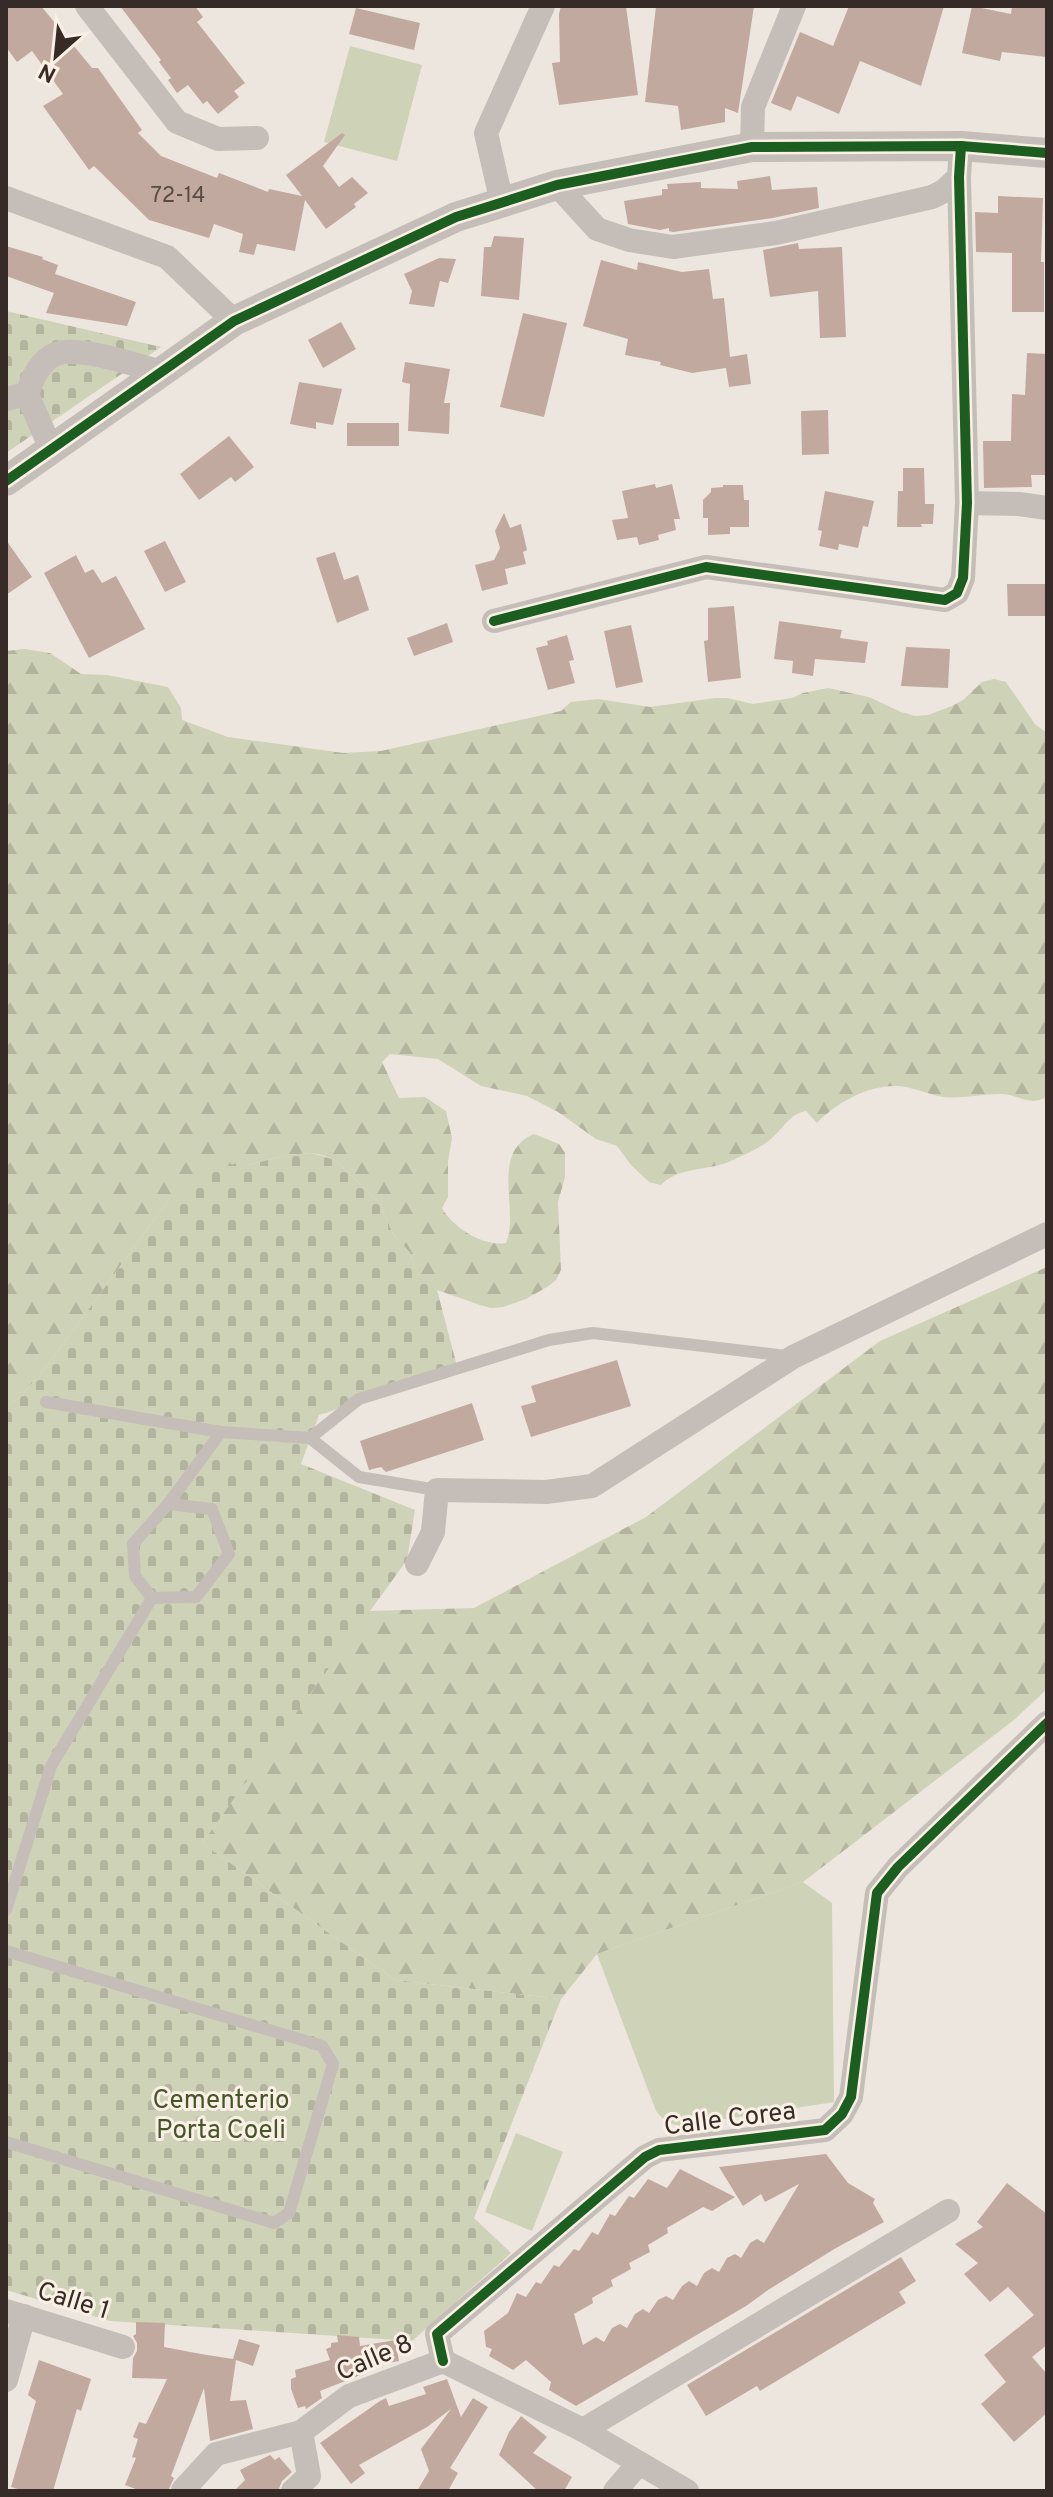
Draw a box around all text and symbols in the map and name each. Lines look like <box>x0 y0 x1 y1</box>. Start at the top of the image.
north arrow <box>16 16 96 96</box>
text: N <box>35 56 61 87</box>
house number: 72-14 <box>151 183 205 210</box>
park label: Cementerio Porta Coeli <box>152 2085 290 2148</box>
street label: Calle Corea <box>662 2096 798 2144</box>
street label: Calle 1 <box>33 2275 113 2329</box>
street label: Calle 8 <box>332 2328 418 2390</box>

